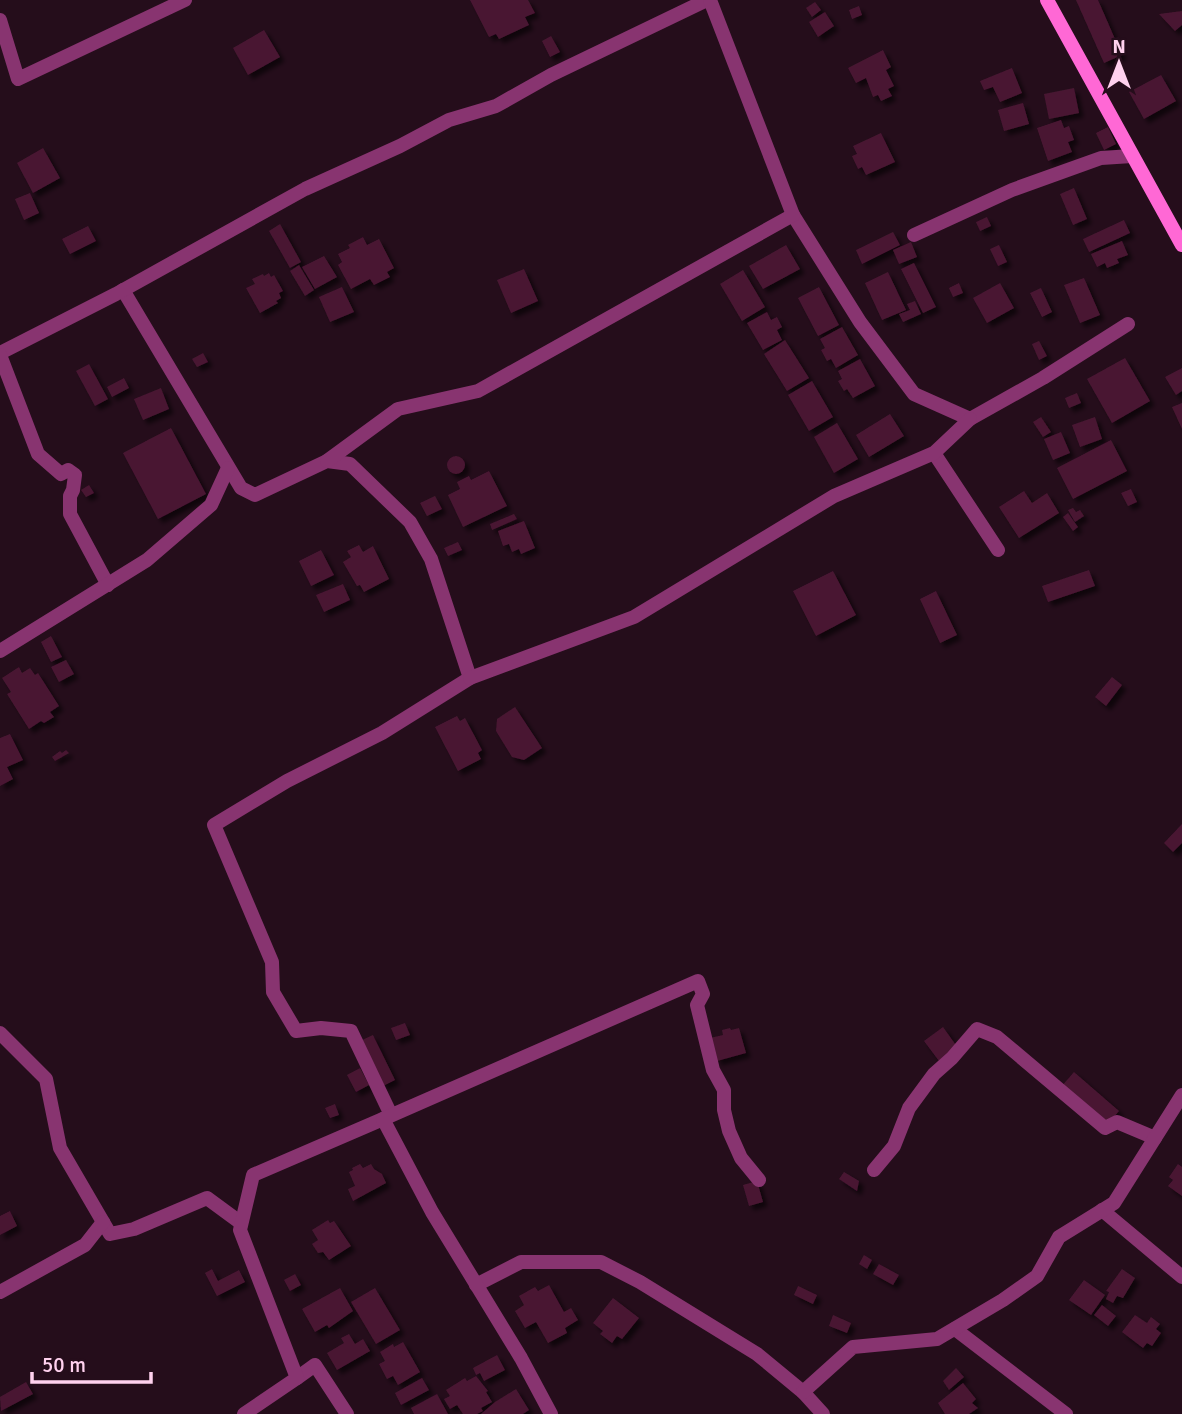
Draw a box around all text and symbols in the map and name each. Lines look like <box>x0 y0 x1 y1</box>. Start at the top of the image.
north arrow <box>1084 28 1154 98</box>
text: N <box>1112 35 1126 59</box>
scale bar <box>32 1340 150 1384</box>
text: 50 m <box>42 1352 86 1378</box>

